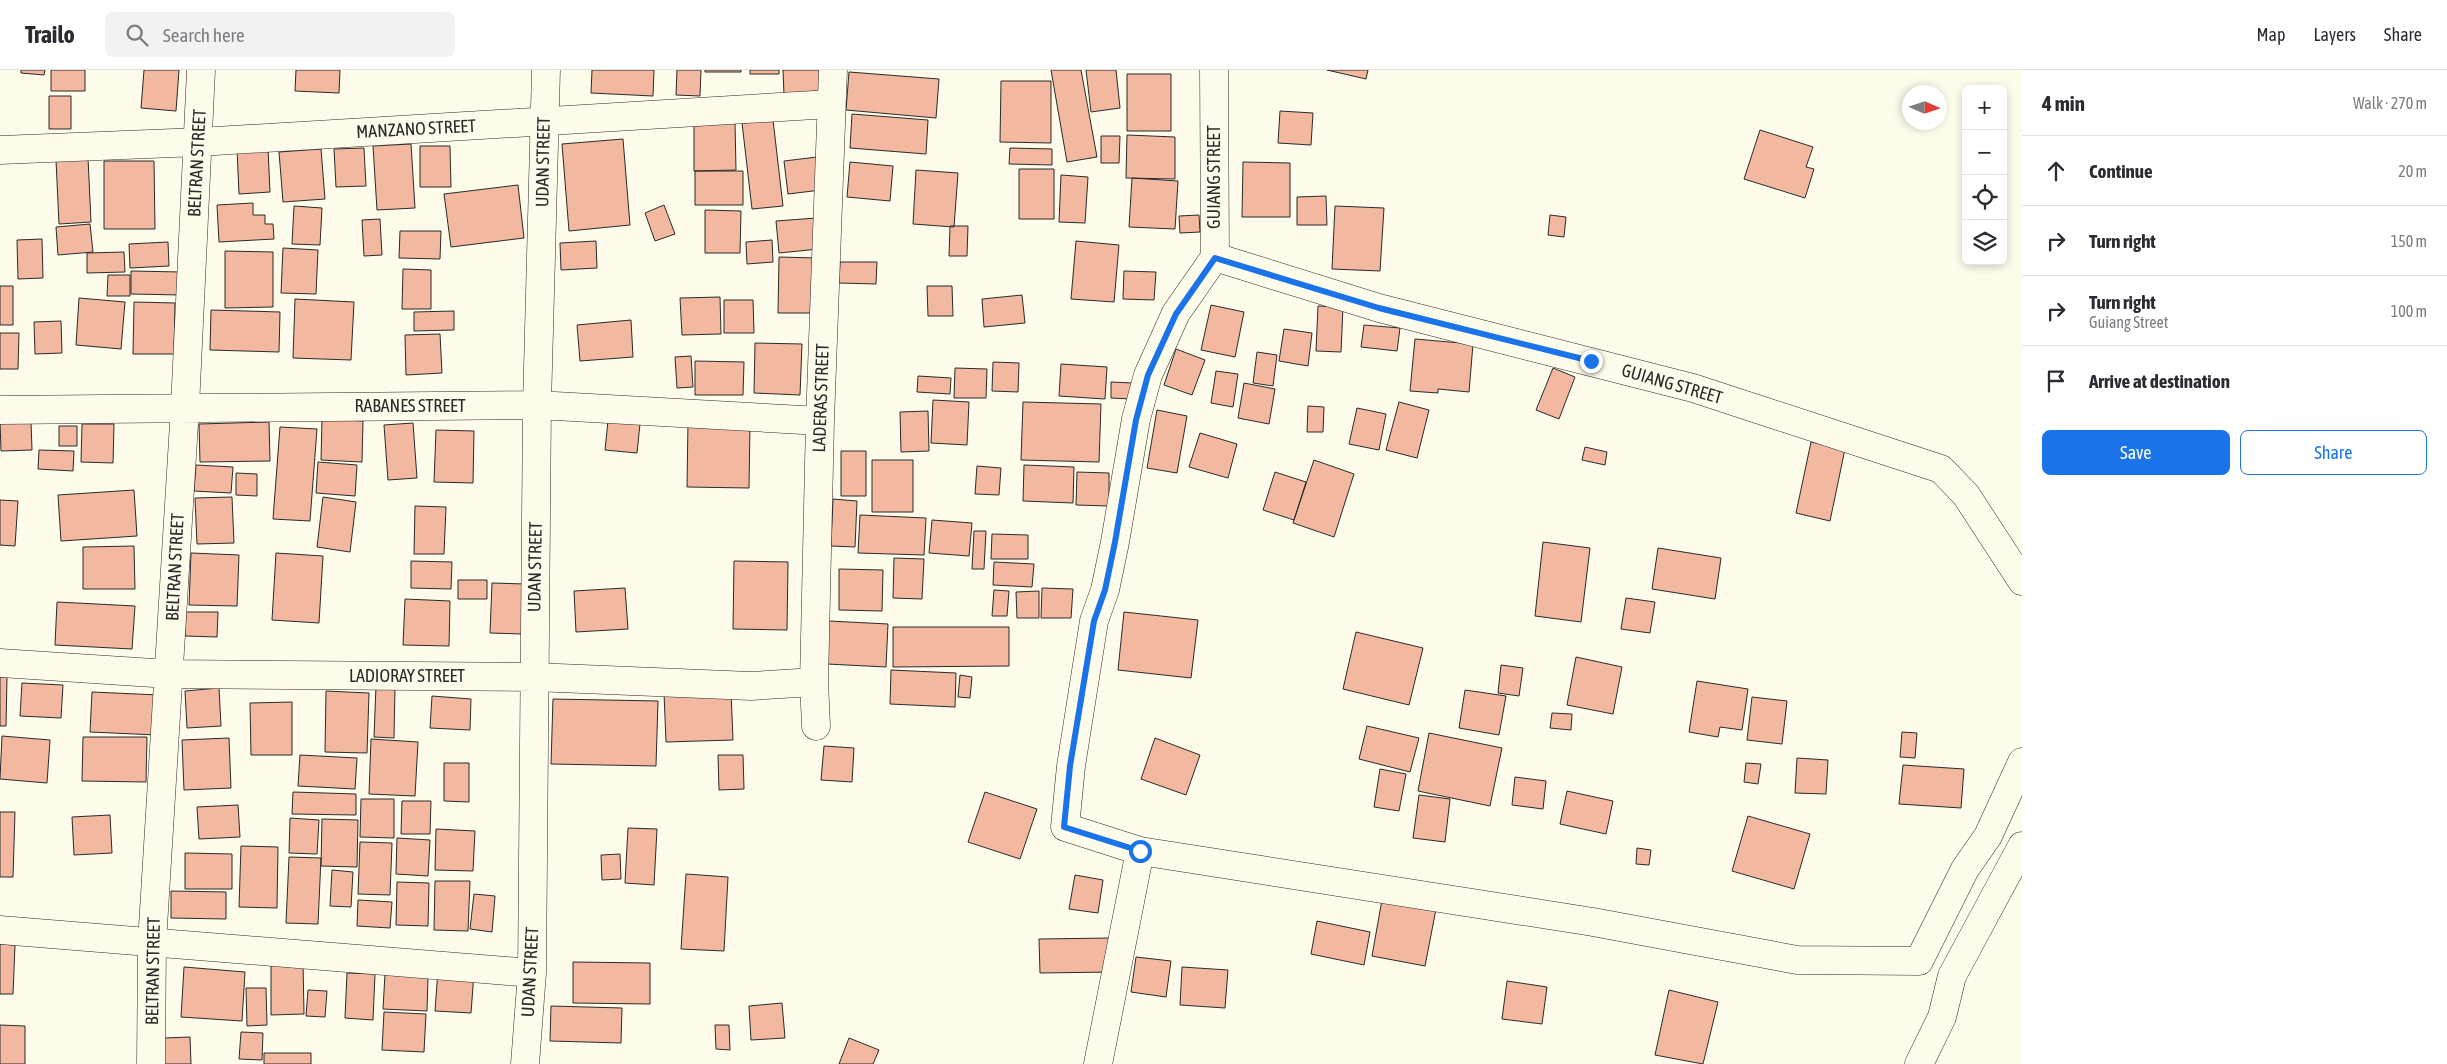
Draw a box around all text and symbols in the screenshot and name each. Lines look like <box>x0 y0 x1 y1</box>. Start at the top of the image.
search box <box>105 12 455 57</box>
text: Trailo <box>25 21 75 48</box>
icon: search <box>123 21 151 49</box>
text: Search here <box>163 24 245 46</box>
text: Map <box>2256 24 2285 45</box>
text: Layers <box>2313 24 2356 45</box>
text: Share <box>2384 24 2422 45</box>
north arrow <box>1902 85 1947 130</box>
map controls <box>1962 85 2007 265</box>
button: + <box>1962 85 2007 130</box>
text: 4 min <box>2042 91 2085 115</box>
text: Walk · 270 m <box>2353 94 2427 112</box>
street label: BELTRAN STREET <box>183 108 210 217</box>
street label: MANZANO STREET <box>356 115 476 142</box>
street label: UDAN STREET <box>531 117 554 207</box>
street label: GUIANG STREET <box>1203 125 1224 229</box>
button: − <box>1962 130 2007 175</box>
icon: ahead <box>2042 157 2070 185</box>
text: Continue <box>2089 160 2153 182</box>
text: 20 m <box>2398 162 2427 180</box>
button: locate <box>1962 175 2007 220</box>
button: layers <box>1962 220 2007 265</box>
icon: right <box>2042 227 2070 255</box>
text: Turn right <box>2089 230 2156 252</box>
text: 150 m <box>2391 232 2427 250</box>
text: Turn right <box>2089 291 2156 313</box>
icon: right <box>2042 297 2070 325</box>
text: 100 m <box>2391 302 2427 320</box>
text: Guiang Street <box>2089 313 2168 331</box>
street label: LADERAS STREET <box>808 343 833 453</box>
route end <box>1580 350 1603 373</box>
street label: GUIANG STREET <box>1619 359 1725 408</box>
icon: arrive <box>2042 367 2070 395</box>
text: Arrive at destination <box>2089 370 2230 392</box>
street label: RABANES STREET <box>354 395 466 416</box>
button: Save <box>2042 430 2230 475</box>
button: Share <box>2240 430 2427 475</box>
street label: BELTRAN STREET <box>161 512 188 621</box>
street label: UDAN STREET <box>523 522 546 612</box>
street label: LADIORAY STREET <box>349 665 465 686</box>
route start <box>1129 840 1152 863</box>
street label: BELTRAN STREET <box>141 917 164 1025</box>
street label: UDAN STREET <box>517 926 542 1018</box>

